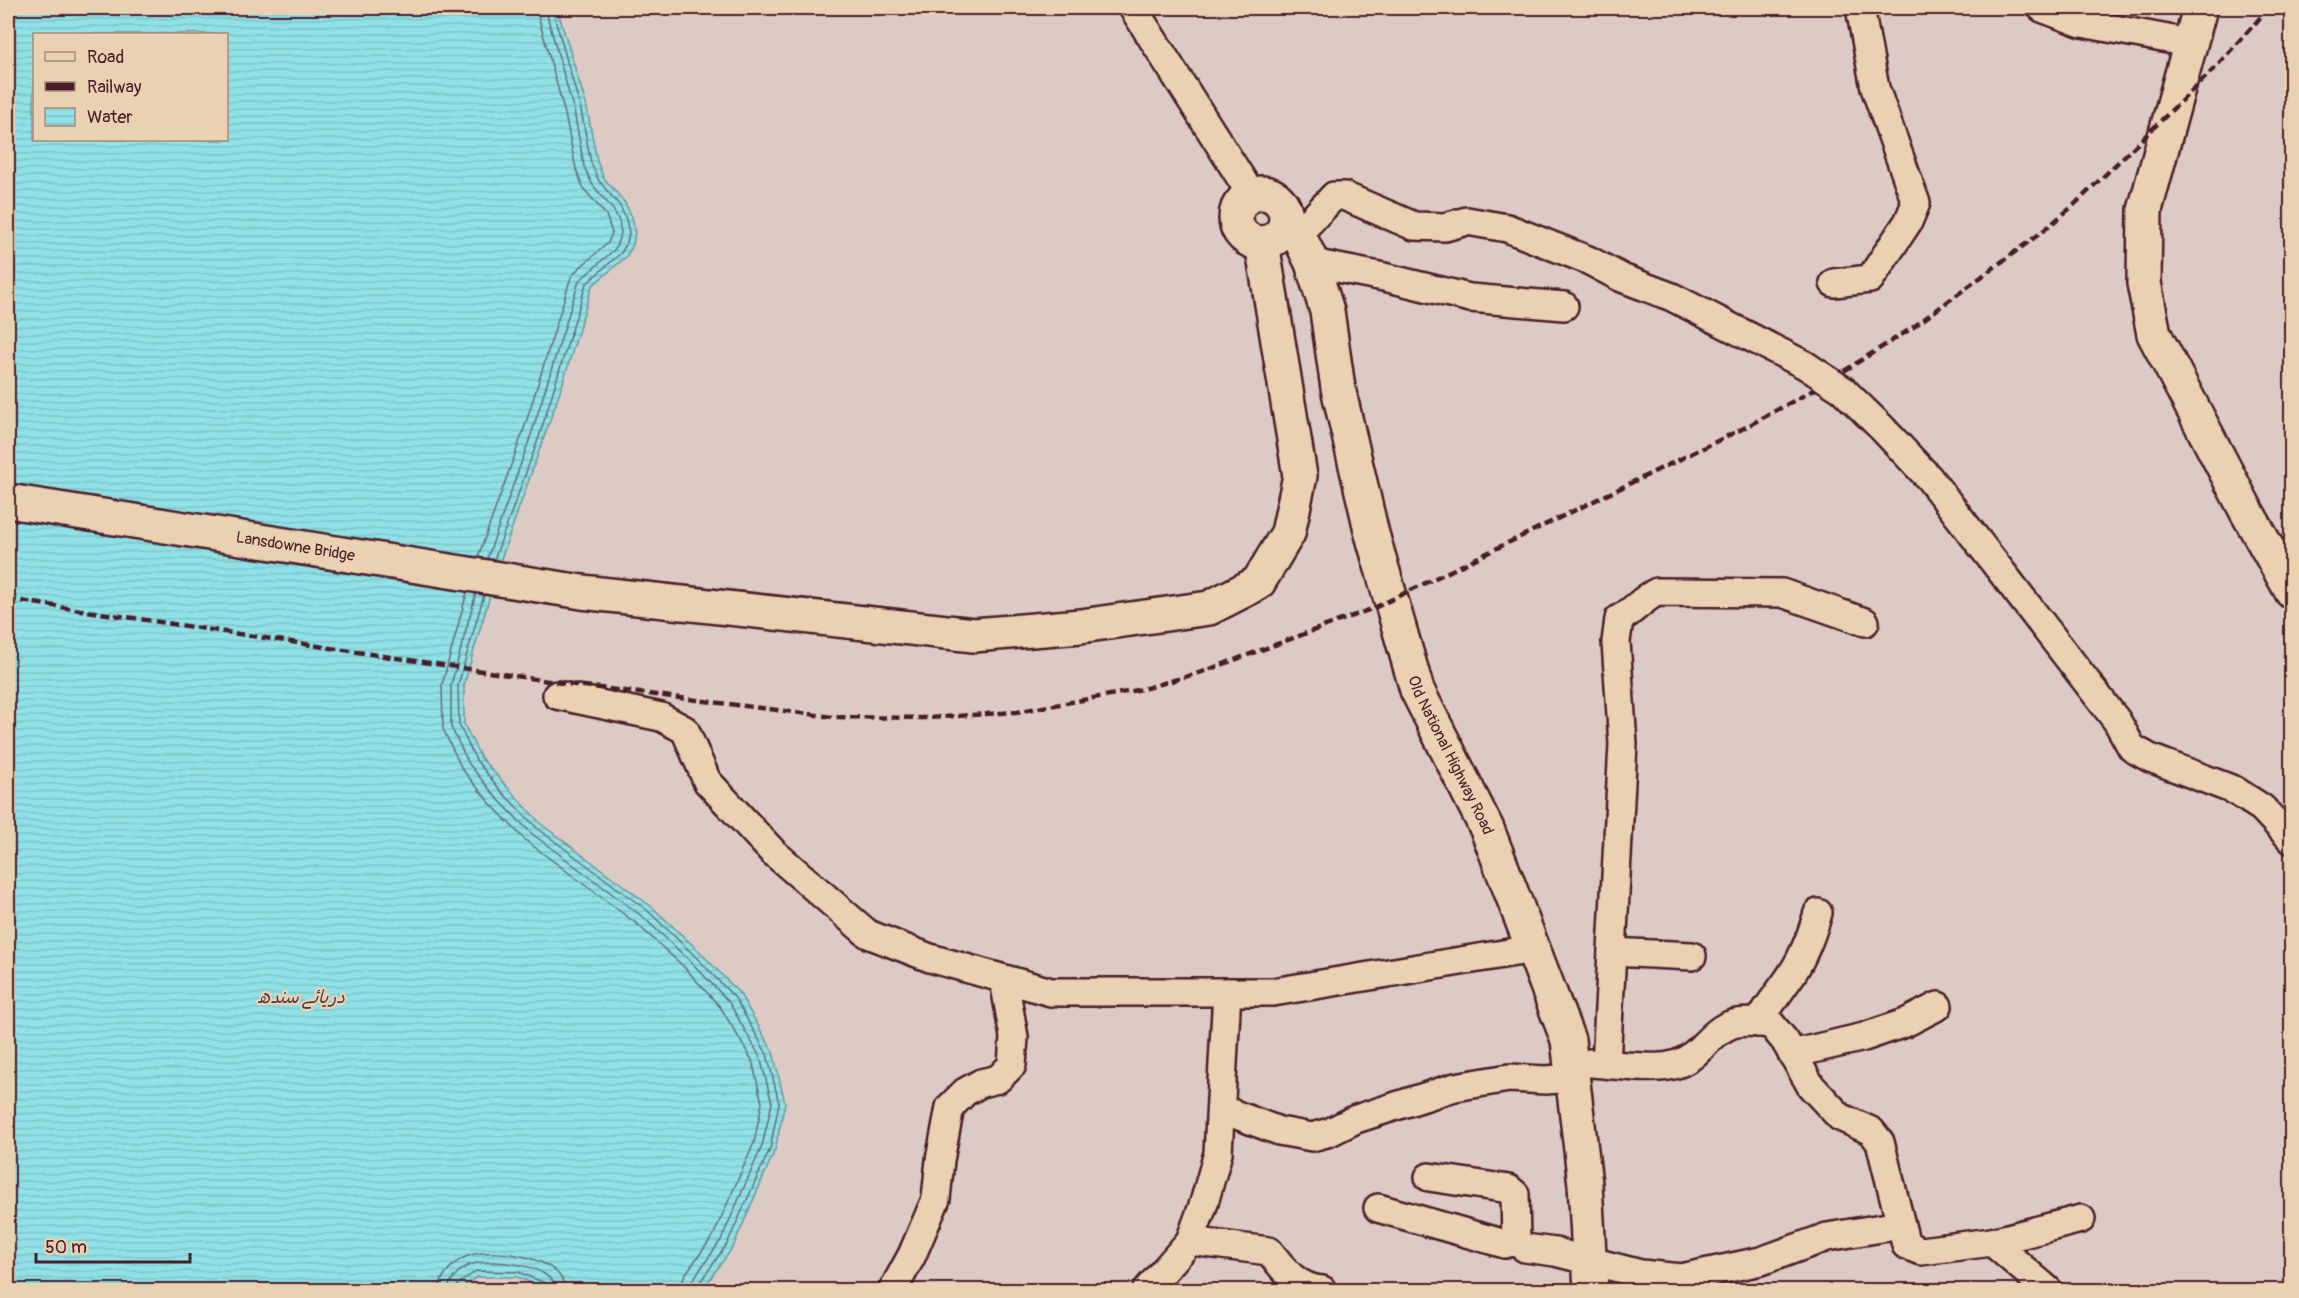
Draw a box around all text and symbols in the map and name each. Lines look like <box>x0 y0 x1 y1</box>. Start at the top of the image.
legend <box>33 33 228 141</box>
text: Road <box>87 46 124 69</box>
text: Railway <box>87 76 142 99</box>
text: Water <box>87 106 133 129</box>
street label: Lansdowne Bridge <box>234 527 357 566</box>
street label: Old National Highway Road <box>1403 673 1498 837</box>
water label: دریائے سندھ <box>257 986 345 1009</box>
scale bar <box>36 1226 190 1264</box>
text: 50 m <box>45 1236 87 1259</box>

